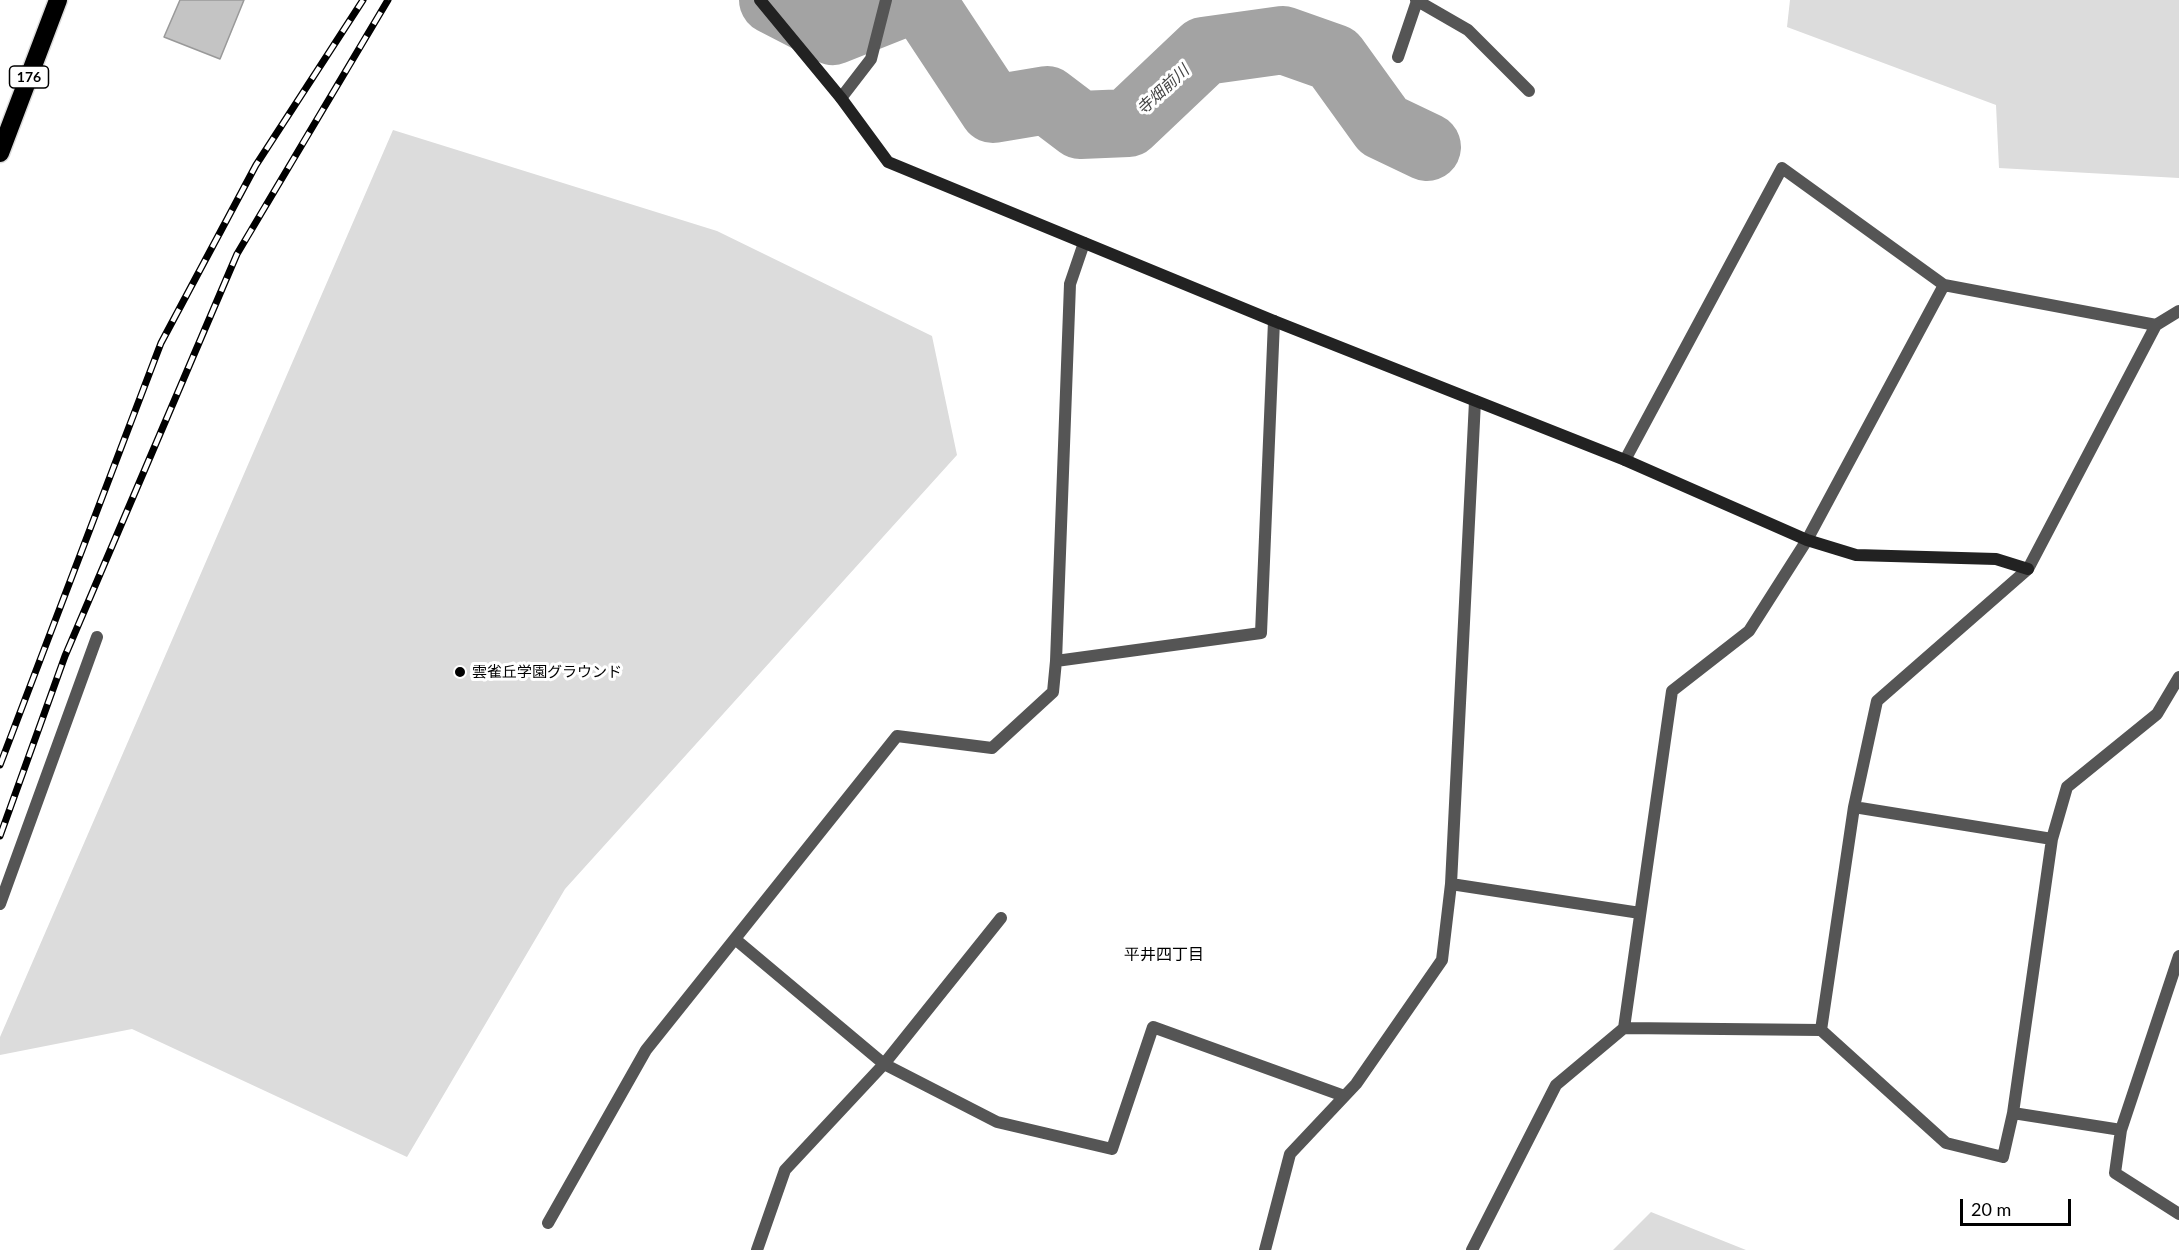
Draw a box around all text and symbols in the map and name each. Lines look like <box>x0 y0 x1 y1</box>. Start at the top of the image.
water label: 寺畑前川 <box>1133 61 1193 119</box>
road number: 176 <box>9 66 48 88</box>
place label: 雲雀丘学園グラウンド <box>472 663 622 681</box>
marker: 雲雀丘学園グラウンド <box>453 665 467 679</box>
district label: 平井四丁目 <box>1124 945 1204 965</box>
scale bar <box>1963 1187 2074 1225</box>
text: 20 m <box>1971 1198 2011 1220</box>

